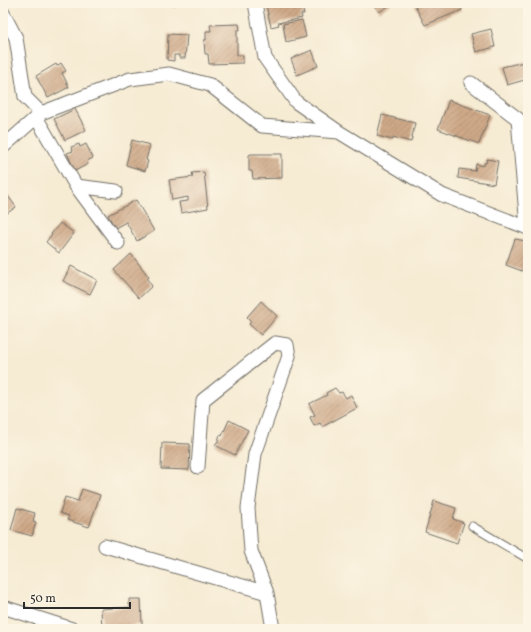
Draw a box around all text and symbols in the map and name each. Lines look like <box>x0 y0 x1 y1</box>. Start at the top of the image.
scale bar <box>24 584 130 610</box>
text: 50 m <box>30 591 56 607</box>

